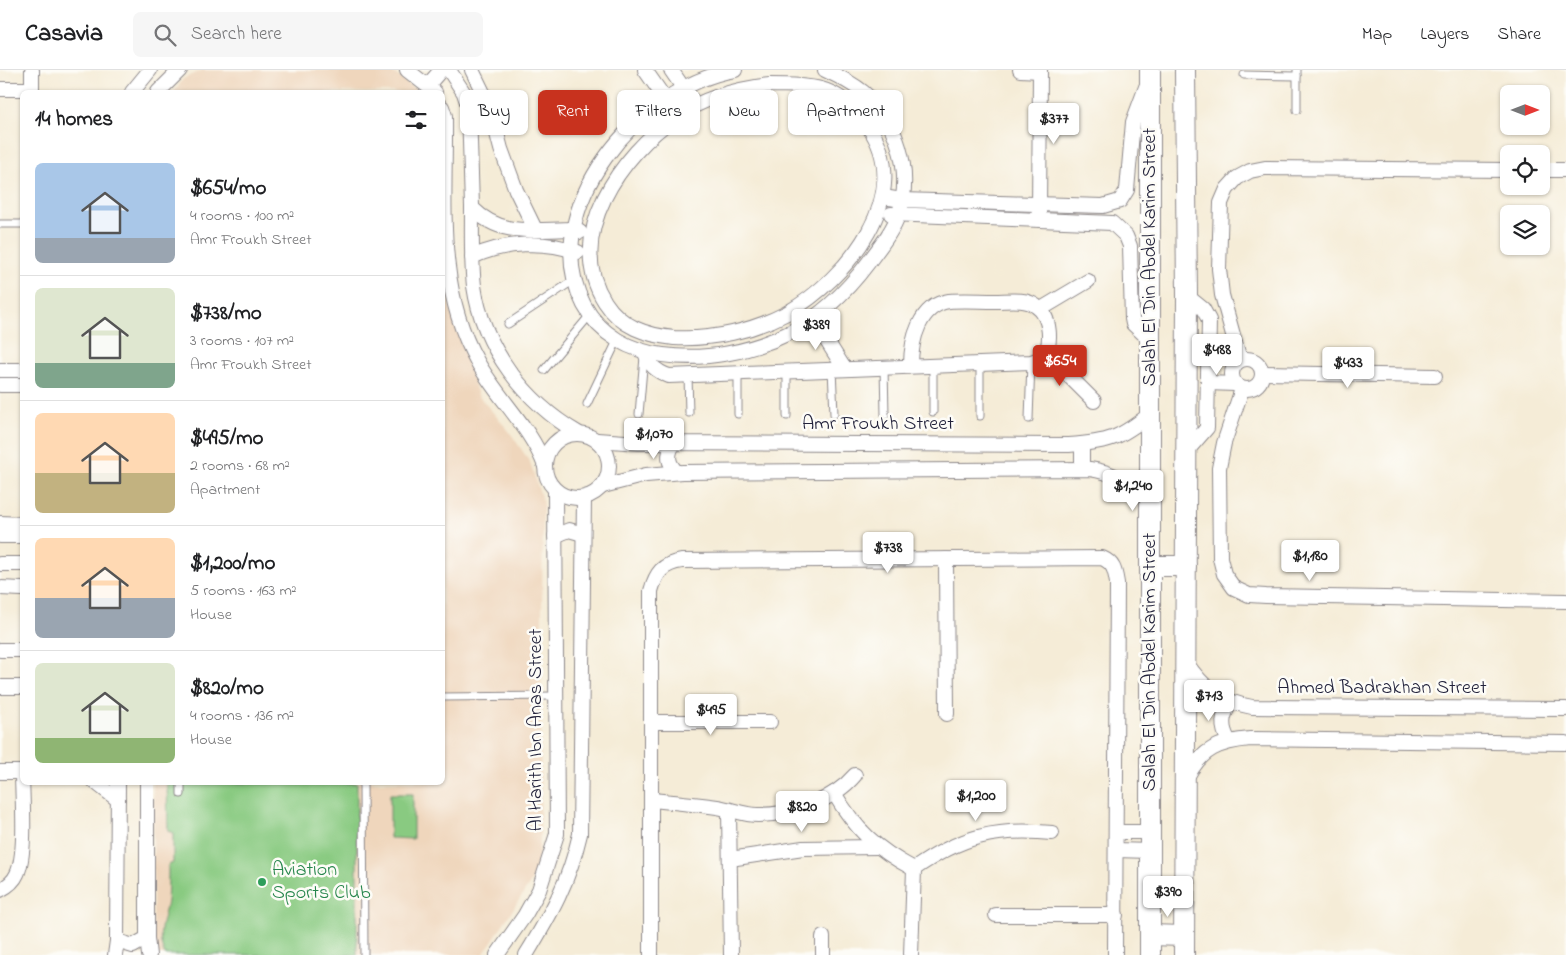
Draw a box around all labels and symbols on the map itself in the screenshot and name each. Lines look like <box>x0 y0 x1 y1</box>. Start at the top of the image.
north arrow <box>1500 85 1550 135</box>
pin: $377 <box>1024 102 1084 145</box>
street label: Salah El Din Abdel Karim Street <box>1136 127 1165 386</box>
pin: $389 <box>786 308 846 351</box>
pin: $488 <box>1187 334 1247 376</box>
pin: $654 <box>1030 344 1090 387</box>
pin: $433 <box>1318 346 1378 389</box>
street label: Amr Froukh Street <box>802 410 954 439</box>
pin: $1,070 <box>613 418 695 460</box>
pin: $1,240 <box>1092 470 1174 512</box>
pin: $738 <box>858 532 918 574</box>
street label: Salah El Din Abdel Karim Street <box>1136 532 1165 791</box>
pin: $1,180 <box>1269 540 1351 582</box>
street label: Al Harith Ibn Anas Street <box>522 628 551 831</box>
street label: Ahmed Badrakhan Street <box>1277 674 1487 703</box>
pin: $713 <box>1179 680 1239 722</box>
pin: $495 <box>681 694 741 736</box>
pin: $1,200 <box>935 780 1017 822</box>
pin: $820 <box>772 790 832 833</box>
place label: Aviation Sports Club <box>272 856 371 908</box>
marker: Aviation Sports Club <box>256 876 268 888</box>
pin: $390 <box>1138 876 1198 918</box>

